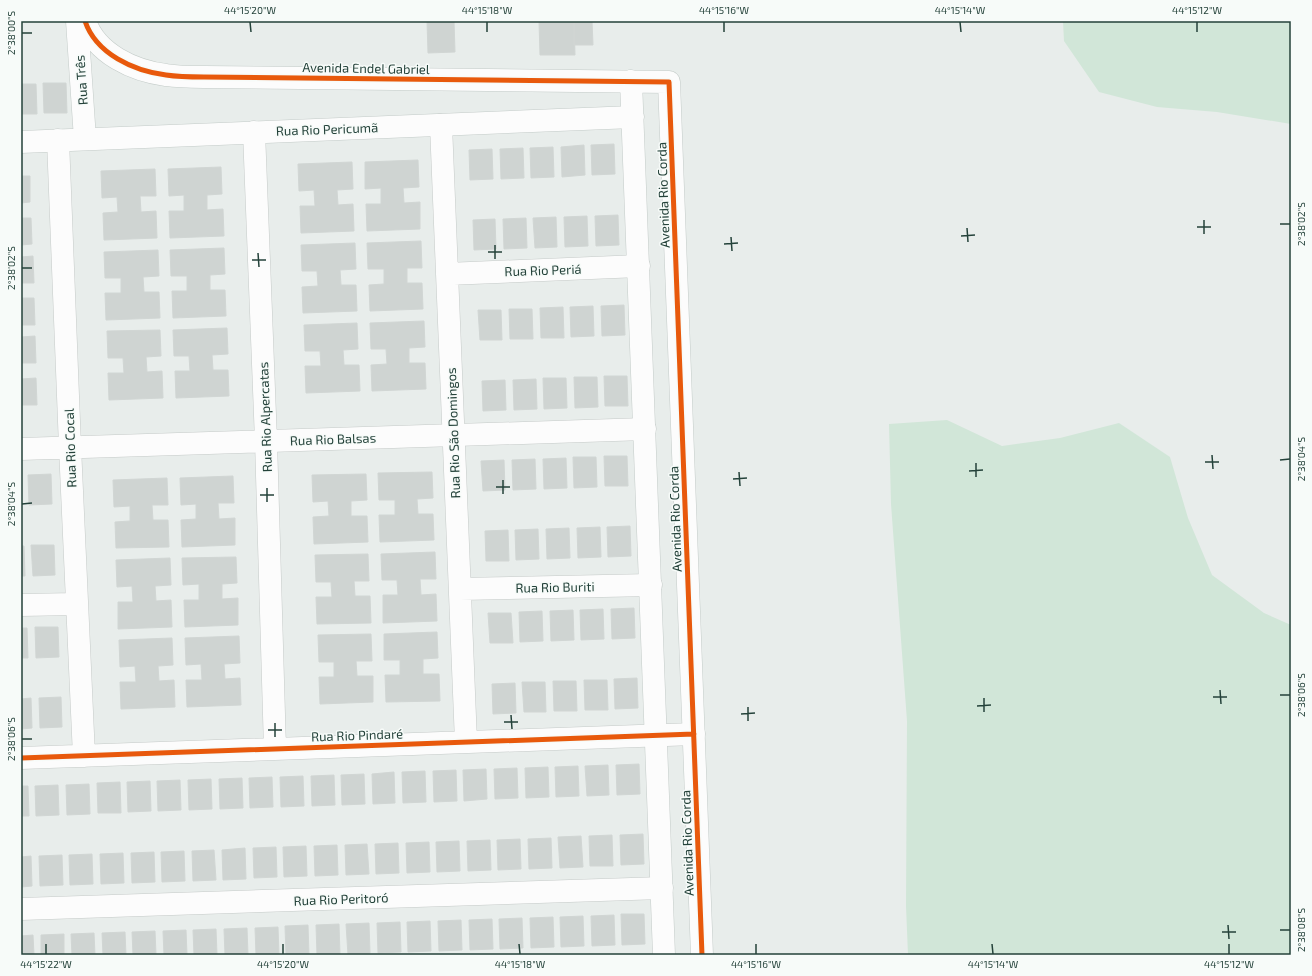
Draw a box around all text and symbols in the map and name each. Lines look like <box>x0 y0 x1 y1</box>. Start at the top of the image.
text: 44°15'20"W <box>224 4 277 16</box>
text: 44°15'18"W <box>462 4 513 16</box>
text: 44°15'16"W <box>699 4 750 16</box>
text: 44°15'14"W <box>935 4 986 16</box>
text: 44°15'12"W <box>1172 4 1222 16</box>
text: 2°38'00"S <box>5 11 17 55</box>
street label: Rua Três <box>71 54 91 106</box>
street label: Avenida Endel Gabriel <box>302 59 430 77</box>
street label: Rua Rio Pericumã <box>276 119 378 139</box>
street label: Avenida Rio Corda <box>653 142 673 248</box>
text: 2°38'02"S <box>1295 202 1307 246</box>
text: 2°38'02"S <box>5 246 17 290</box>
street label: Rua Rio Periá <box>504 261 582 279</box>
street label: Rua Rio Alpercatas <box>255 362 275 472</box>
street label: Rua Rio São Domingos <box>443 367 463 499</box>
street label: Rua Rio Cocal <box>61 408 79 488</box>
street label: Rua Rio Balsas <box>290 429 376 449</box>
text: 2°38'04"S <box>1295 436 1307 481</box>
street label: Avenida Rio Corda <box>665 466 685 572</box>
text: 2°38'04"S <box>5 481 17 526</box>
street label: Rua Rio Buriti <box>515 578 595 596</box>
text: 2°38'06"S <box>1295 673 1307 717</box>
text: 2°38'06"S <box>5 717 17 761</box>
street label: Rua Rio Pindaré <box>311 725 403 745</box>
street label: Avenida Rio Corda <box>677 790 697 896</box>
street label: Rua Rio Peritoró <box>293 889 389 909</box>
text: 2°38'08"S <box>1295 908 1307 952</box>
text: 44°15'22"W <box>20 958 72 970</box>
text: 44°15'20"W <box>257 958 310 970</box>
text: 44°15'18"W <box>495 958 546 970</box>
text: 44°15'16"W <box>731 958 782 970</box>
text: 44°15'14"W <box>968 958 1019 970</box>
text: 44°15'12"W <box>1204 958 1254 970</box>

